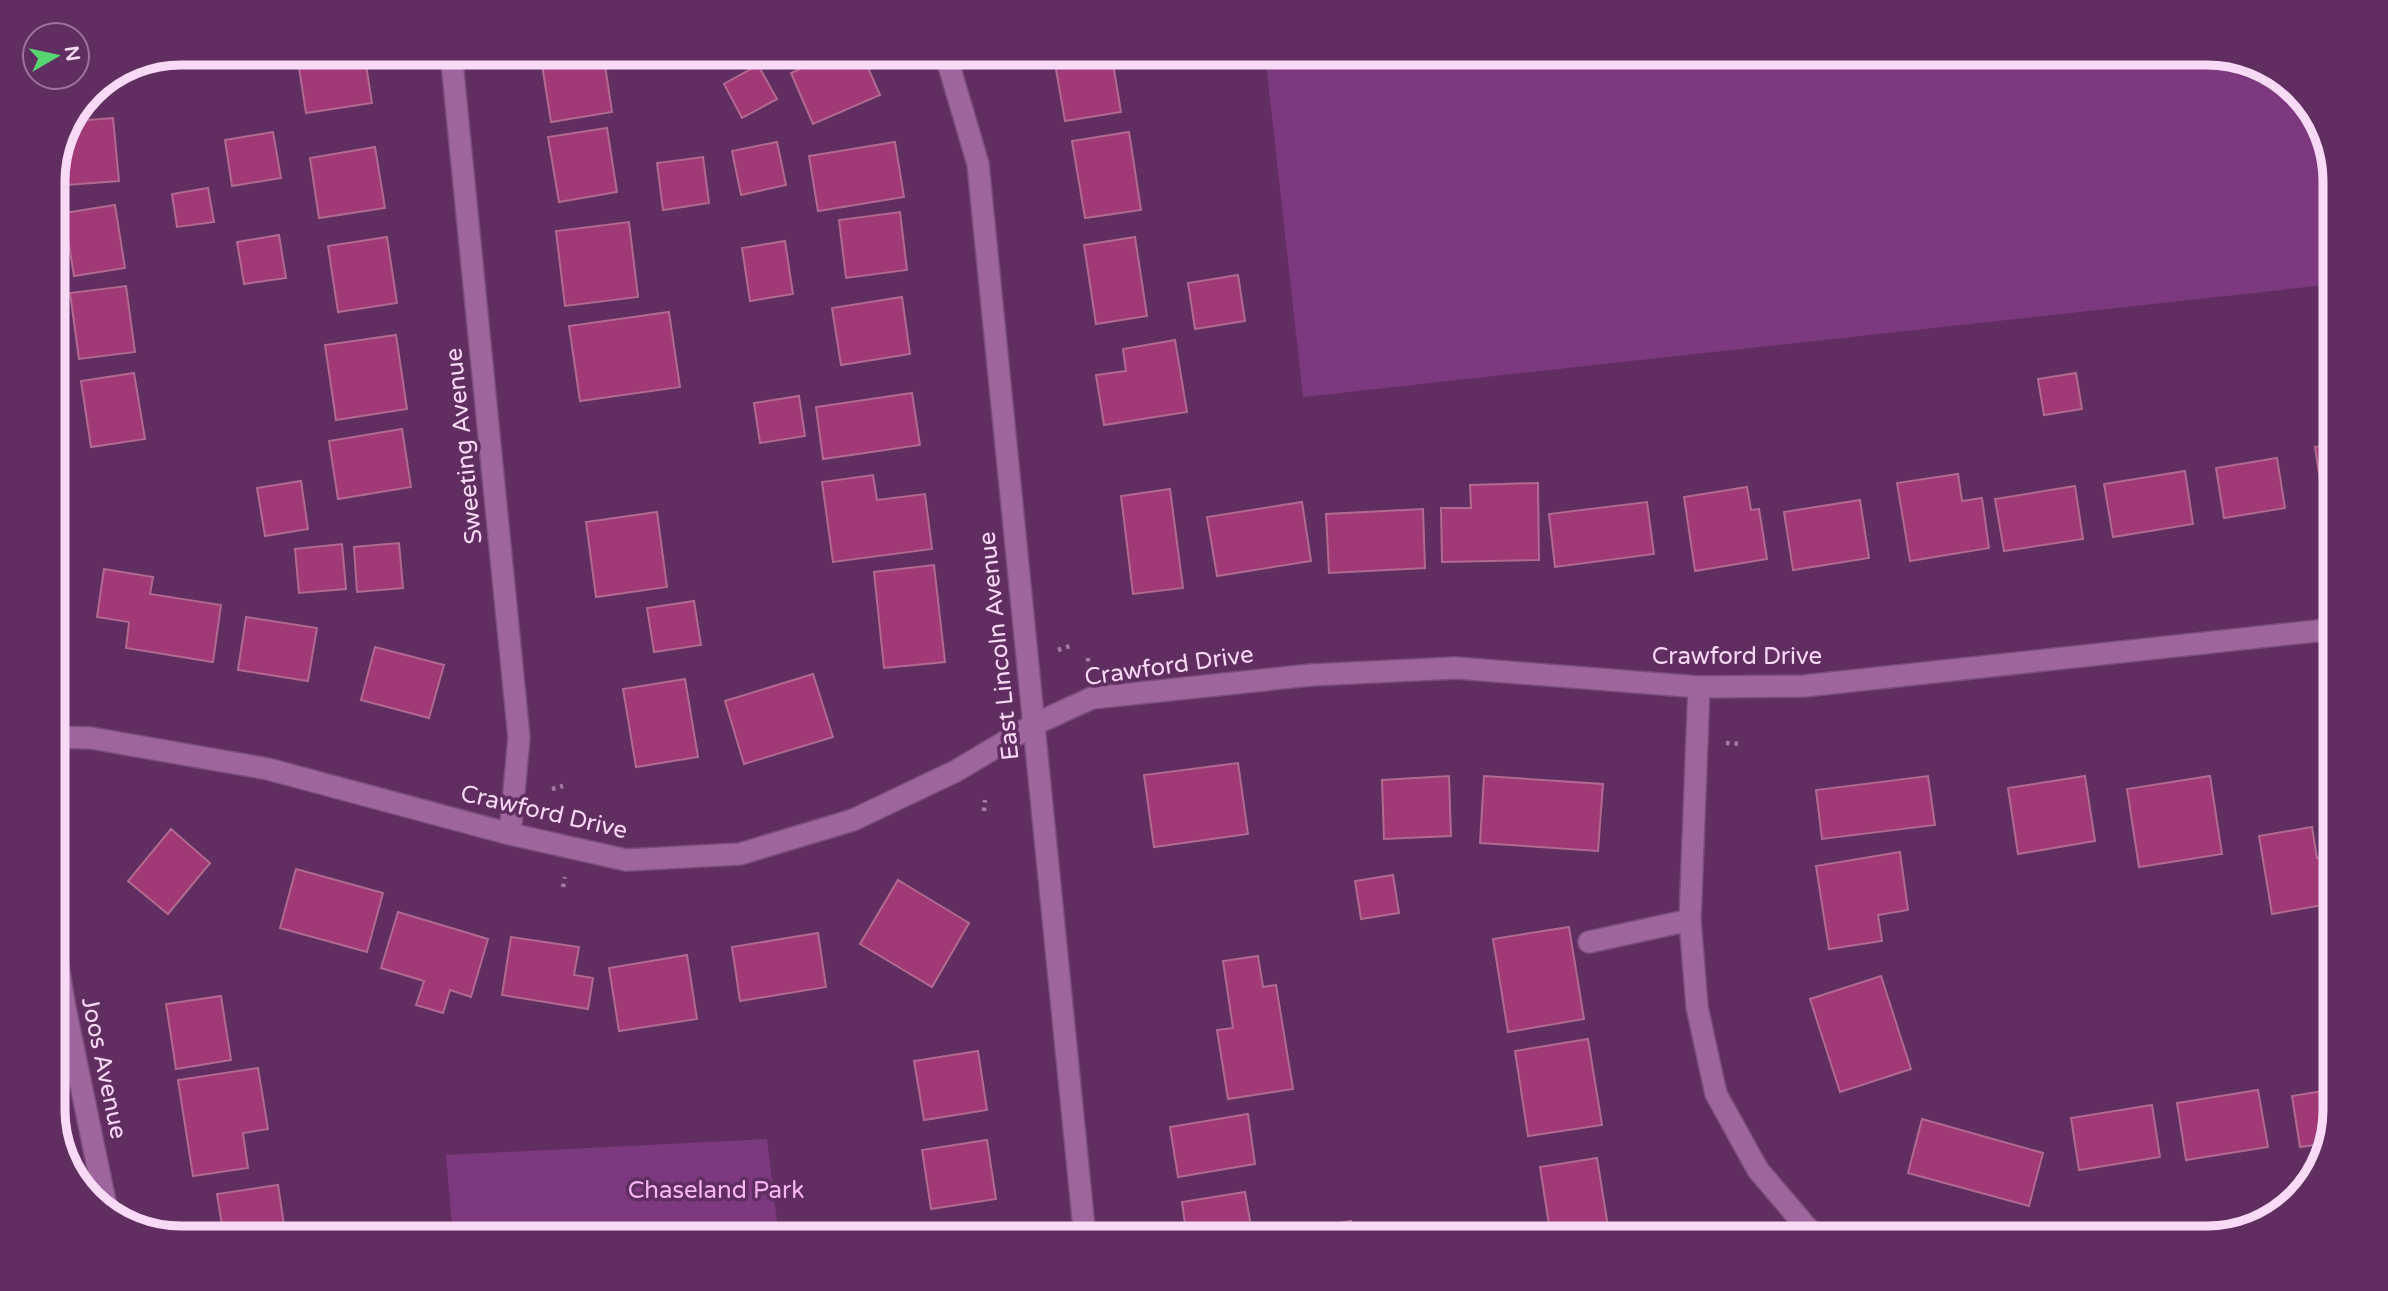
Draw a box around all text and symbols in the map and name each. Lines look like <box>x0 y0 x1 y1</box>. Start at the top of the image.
north arrow <box>21 21 91 91</box>
text: N <box>60 44 84 63</box>
street label: Sweeting Avenue <box>439 346 489 546</box>
street label: East Lincoln Avenue <box>973 530 1025 762</box>
street label: Crawford Drive <box>1083 640 1255 692</box>
street label: Crawford Drive <box>1652 642 1822 671</box>
street label: Crawford Drive <box>458 779 630 845</box>
street label: Joos Avenue <box>75 995 133 1141</box>
park label: Chaseland Park <box>628 1176 804 1205</box>

